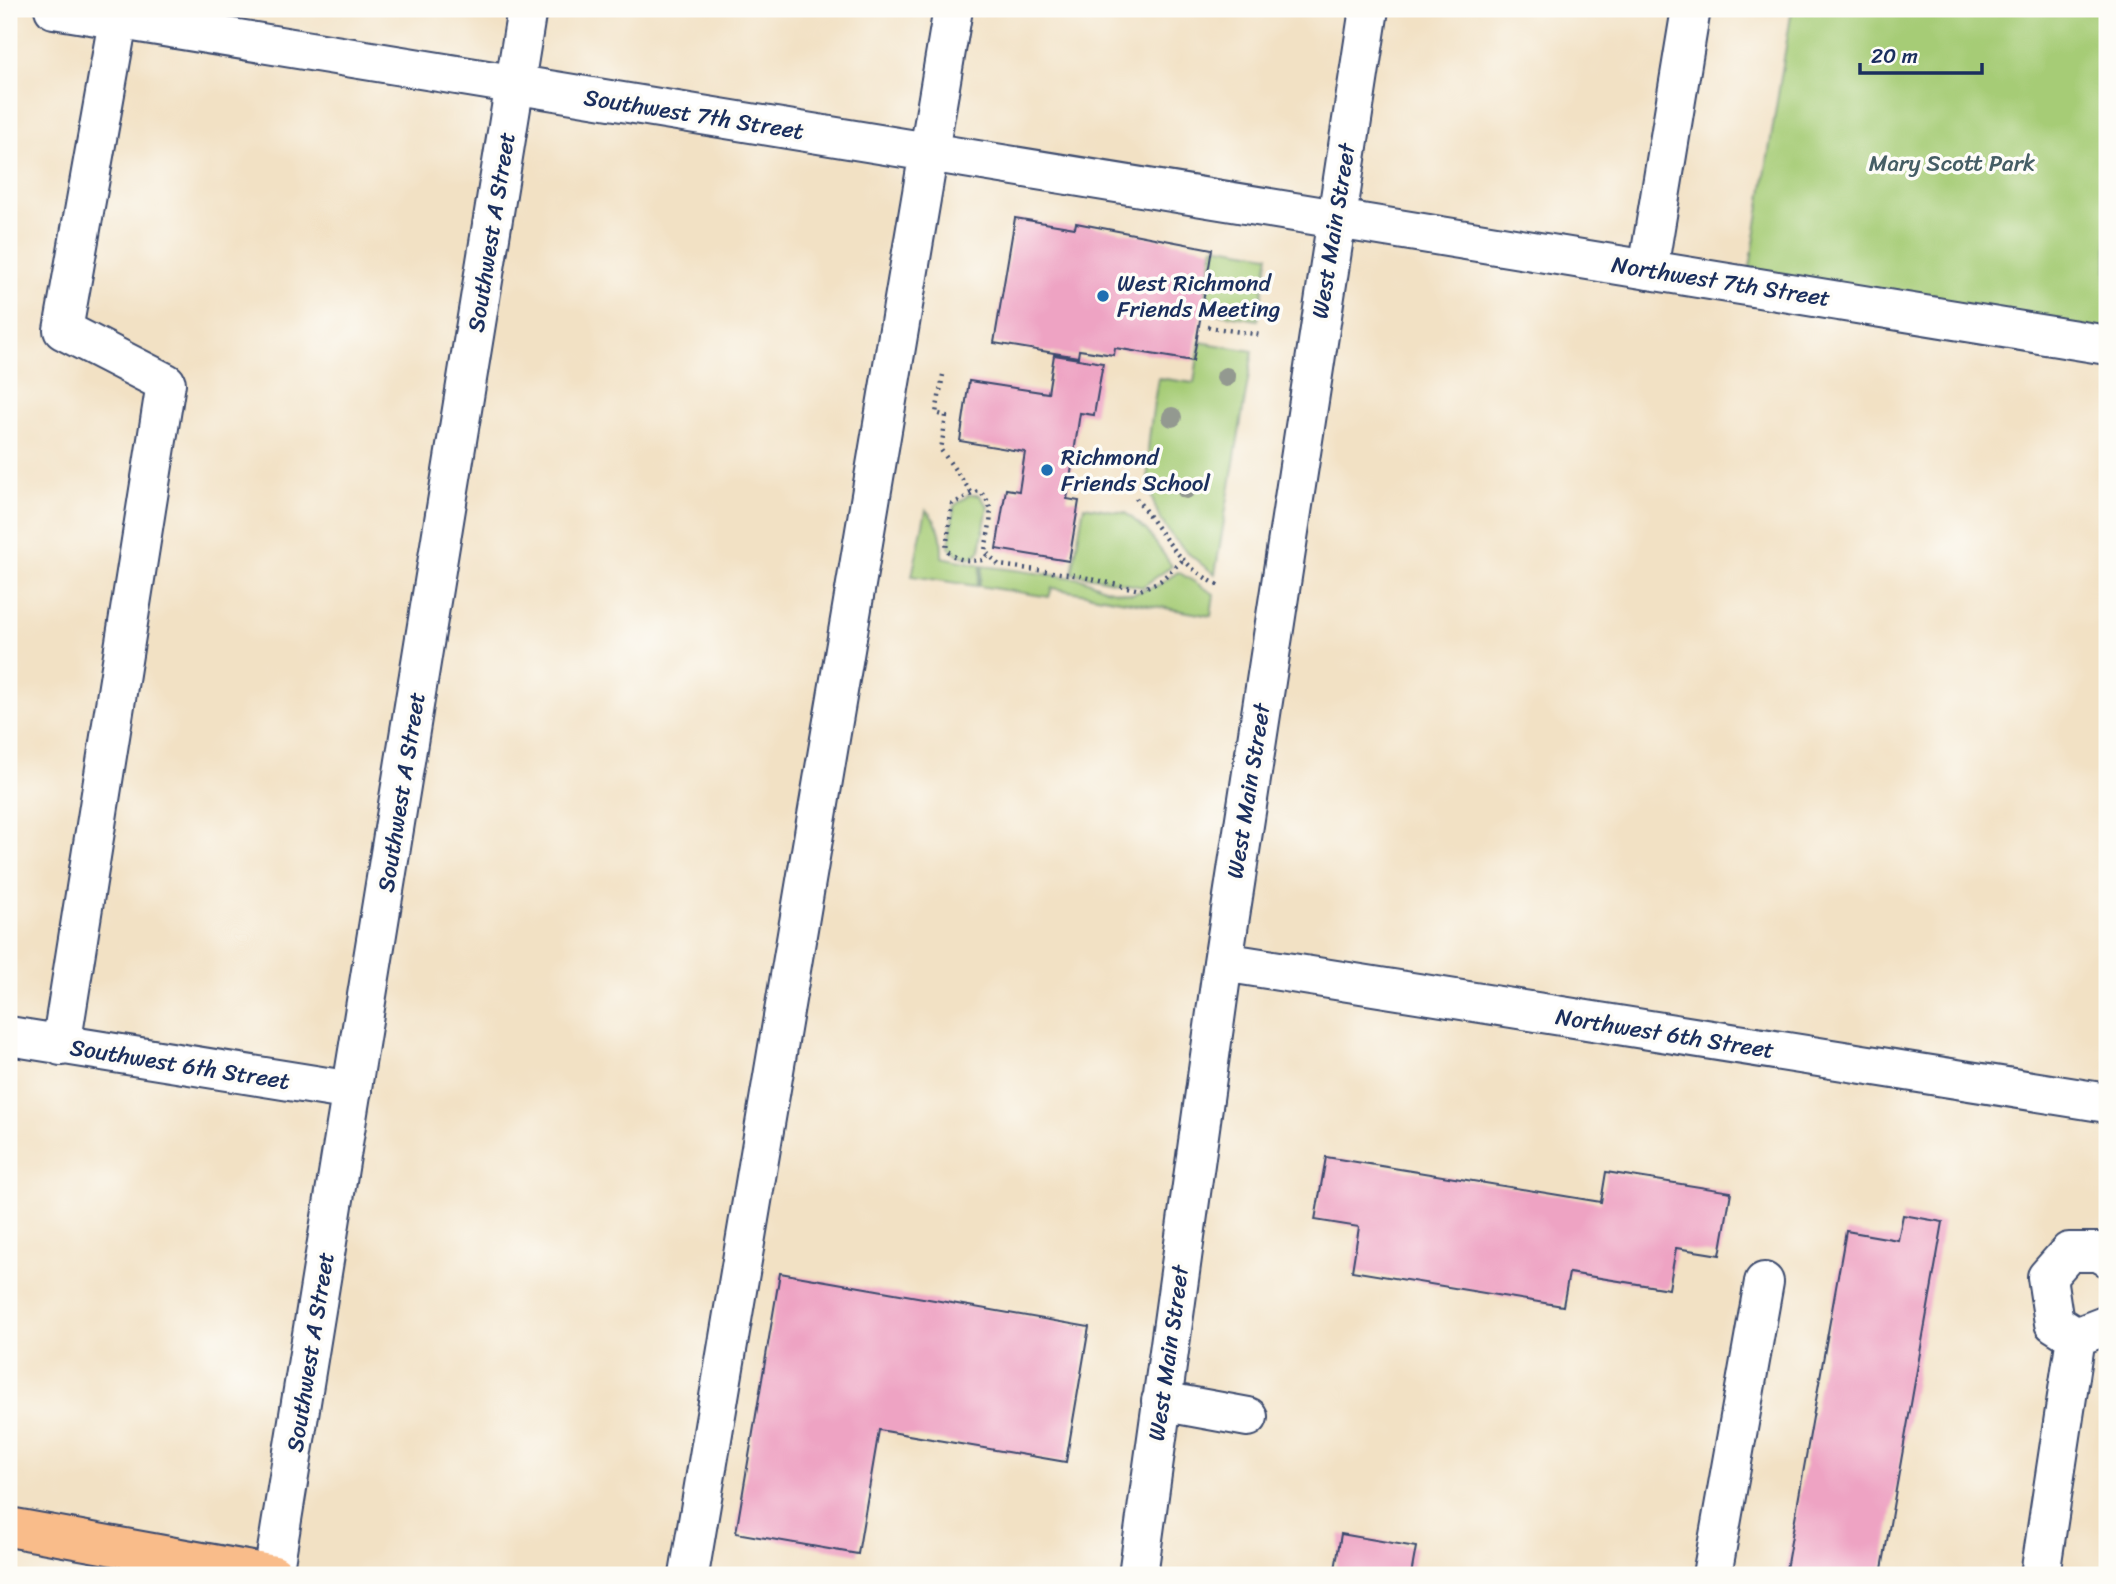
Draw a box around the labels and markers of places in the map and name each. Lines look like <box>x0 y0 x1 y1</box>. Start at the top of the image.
place label: West Richmond Friends Meeting <box>1117 263 1281 330</box>
marker: West Richmond Friends Meeting <box>1095 288 1111 304</box>
place label: Richmond Friends School <box>1061 437 1211 504</box>
marker: Richmond Friends School <box>1039 462 1055 478</box>

